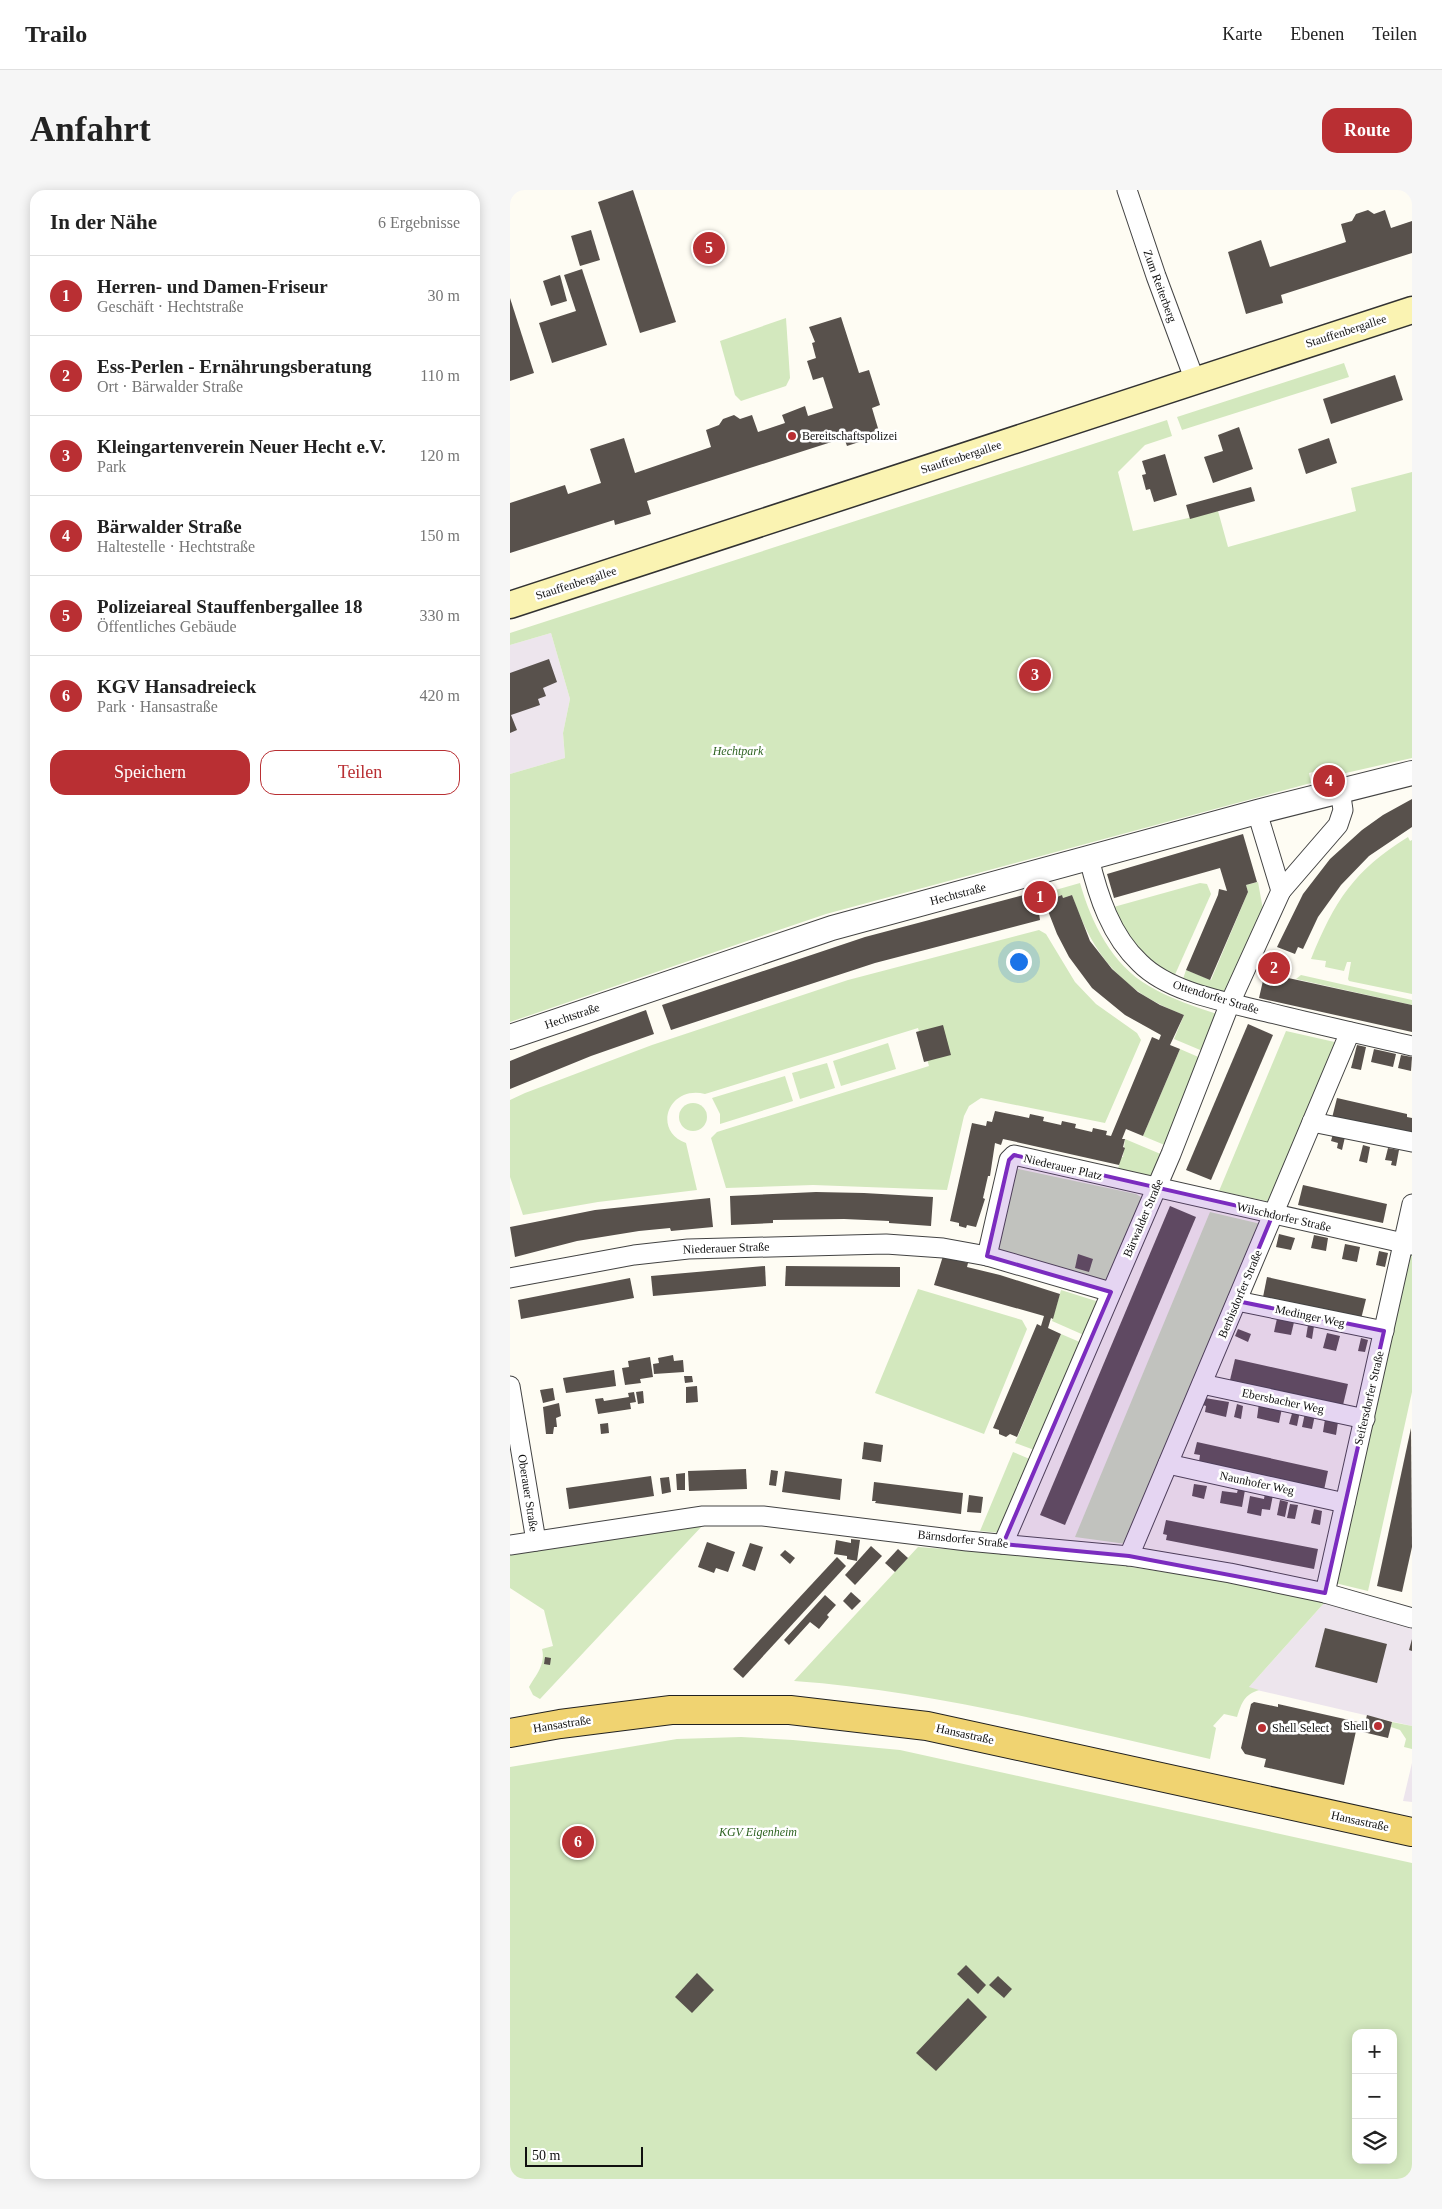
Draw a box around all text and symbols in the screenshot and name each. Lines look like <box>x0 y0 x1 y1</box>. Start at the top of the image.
text: Trailo <box>25 21 87 47</box>
text: Karte <box>1222 24 1262 44</box>
text: Ebenen <box>1290 24 1344 44</box>
text: Teilen <box>1372 24 1417 44</box>
button: Route <box>1322 108 1412 153</box>
text: Anfahrt <box>30 110 151 149</box>
text: In der Nähe <box>50 210 157 234</box>
text: 6 Ergebnisse <box>378 214 460 231</box>
pin: 5 <box>693 229 725 267</box>
street label: Zum Reiterberg <box>1140 248 1180 324</box>
text: Herren- und Damen-Friseur <box>97 276 328 297</box>
text: 1 <box>62 287 70 304</box>
text: 30 m <box>428 287 460 304</box>
text: Geschäft · Hechtstraße <box>97 298 244 315</box>
street label: Stauffenbergallee <box>1304 311 1388 351</box>
text: Ess-Perlen - Ernährungsberatung <box>97 356 371 377</box>
text: 2 <box>62 367 70 384</box>
text: 110 m <box>420 367 460 384</box>
text: Ort · Bärwalder Straße <box>97 378 243 395</box>
place label: Bereitschaftspolizei <box>802 429 898 443</box>
marker: Bereitschaftspolizei <box>786 430 798 442</box>
text: Kleingartenverein Neuer Hecht e.V. <box>97 436 386 457</box>
street label: Stauffenbergallee <box>919 437 1003 477</box>
text: 3 <box>62 447 70 464</box>
text: 120 m <box>420 447 460 464</box>
text: Park <box>97 458 126 475</box>
text: Bärwalder Straße <box>97 516 242 537</box>
text: 4 <box>62 527 70 544</box>
text: 150 m <box>420 527 460 544</box>
text: Haltestelle · Hechtstraße <box>97 538 255 555</box>
street label: Stauffenbergallee <box>534 563 618 603</box>
text: Polizeiareal Stauffenbergallee 18 <box>97 596 363 617</box>
text: 5 <box>62 607 70 624</box>
text: 330 m <box>420 607 460 624</box>
text: Öffentliches Gebäude <box>97 618 237 635</box>
pin: 3 <box>1019 656 1051 694</box>
text: KGV Hansadreieck <box>97 676 256 697</box>
text: 6 <box>62 687 70 704</box>
text: 420 m <box>420 687 460 704</box>
text: Park · Hansastraße <box>97 698 218 715</box>
park label: Hechtpark <box>712 744 764 758</box>
button: Speichern <box>50 750 250 795</box>
button: Teilen <box>260 750 460 795</box>
pin: 4 <box>1313 762 1345 800</box>
pin: 1 <box>1024 878 1056 916</box>
street label: Hechtstraße <box>929 880 987 908</box>
your location <box>1006 949 1032 975</box>
pin: 2 <box>1258 949 1290 987</box>
street label: Ottendorfer Straße <box>1171 977 1261 1017</box>
street label: Hechtstraße <box>543 1000 601 1032</box>
street label: Niederauer Platz <box>1022 1151 1104 1183</box>
street label: Bärwalder Straße <box>1120 1177 1166 1259</box>
street label: Wilschdorfer Straße <box>1235 1199 1333 1235</box>
street label: Niederauer Straße <box>682 1239 770 1257</box>
street label: Berbisdorfer Straße <box>1215 1248 1265 1340</box>
street label: Medinger Weg <box>1274 1302 1346 1330</box>
street label: Seifersdorfer Straße <box>1351 1350 1387 1446</box>
street label: Ebersbacher Weg <box>1241 1385 1325 1417</box>
street label: Oberauer Straße <box>515 1453 541 1533</box>
street label: Naunhofer Weg <box>1218 1468 1296 1498</box>
street label: Bärnsdorfer Straße <box>917 1527 1009 1551</box>
street label: Hansastraße <box>532 1712 592 1736</box>
place label: Shell <box>1343 1719 1369 1733</box>
marker: Shell <box>1372 1720 1384 1732</box>
street label: Hansastraße <box>935 1721 995 1747</box>
place label: Shell Select <box>1272 1721 1330 1735</box>
marker: Shell Select <box>1256 1722 1268 1734</box>
street label: Hansastraße <box>1330 1808 1390 1834</box>
pin: 6 <box>562 1823 594 1861</box>
park label: KGV Eigenheim <box>718 1825 797 1839</box>
map controls <box>1352 2029 1397 2164</box>
button: + <box>1352 2029 1397 2074</box>
button: − <box>1352 2074 1397 2119</box>
button: layers <box>1352 2119 1397 2164</box>
scale bar <box>525 2144 642 2167</box>
text: 50 m <box>532 2148 560 2163</box>

